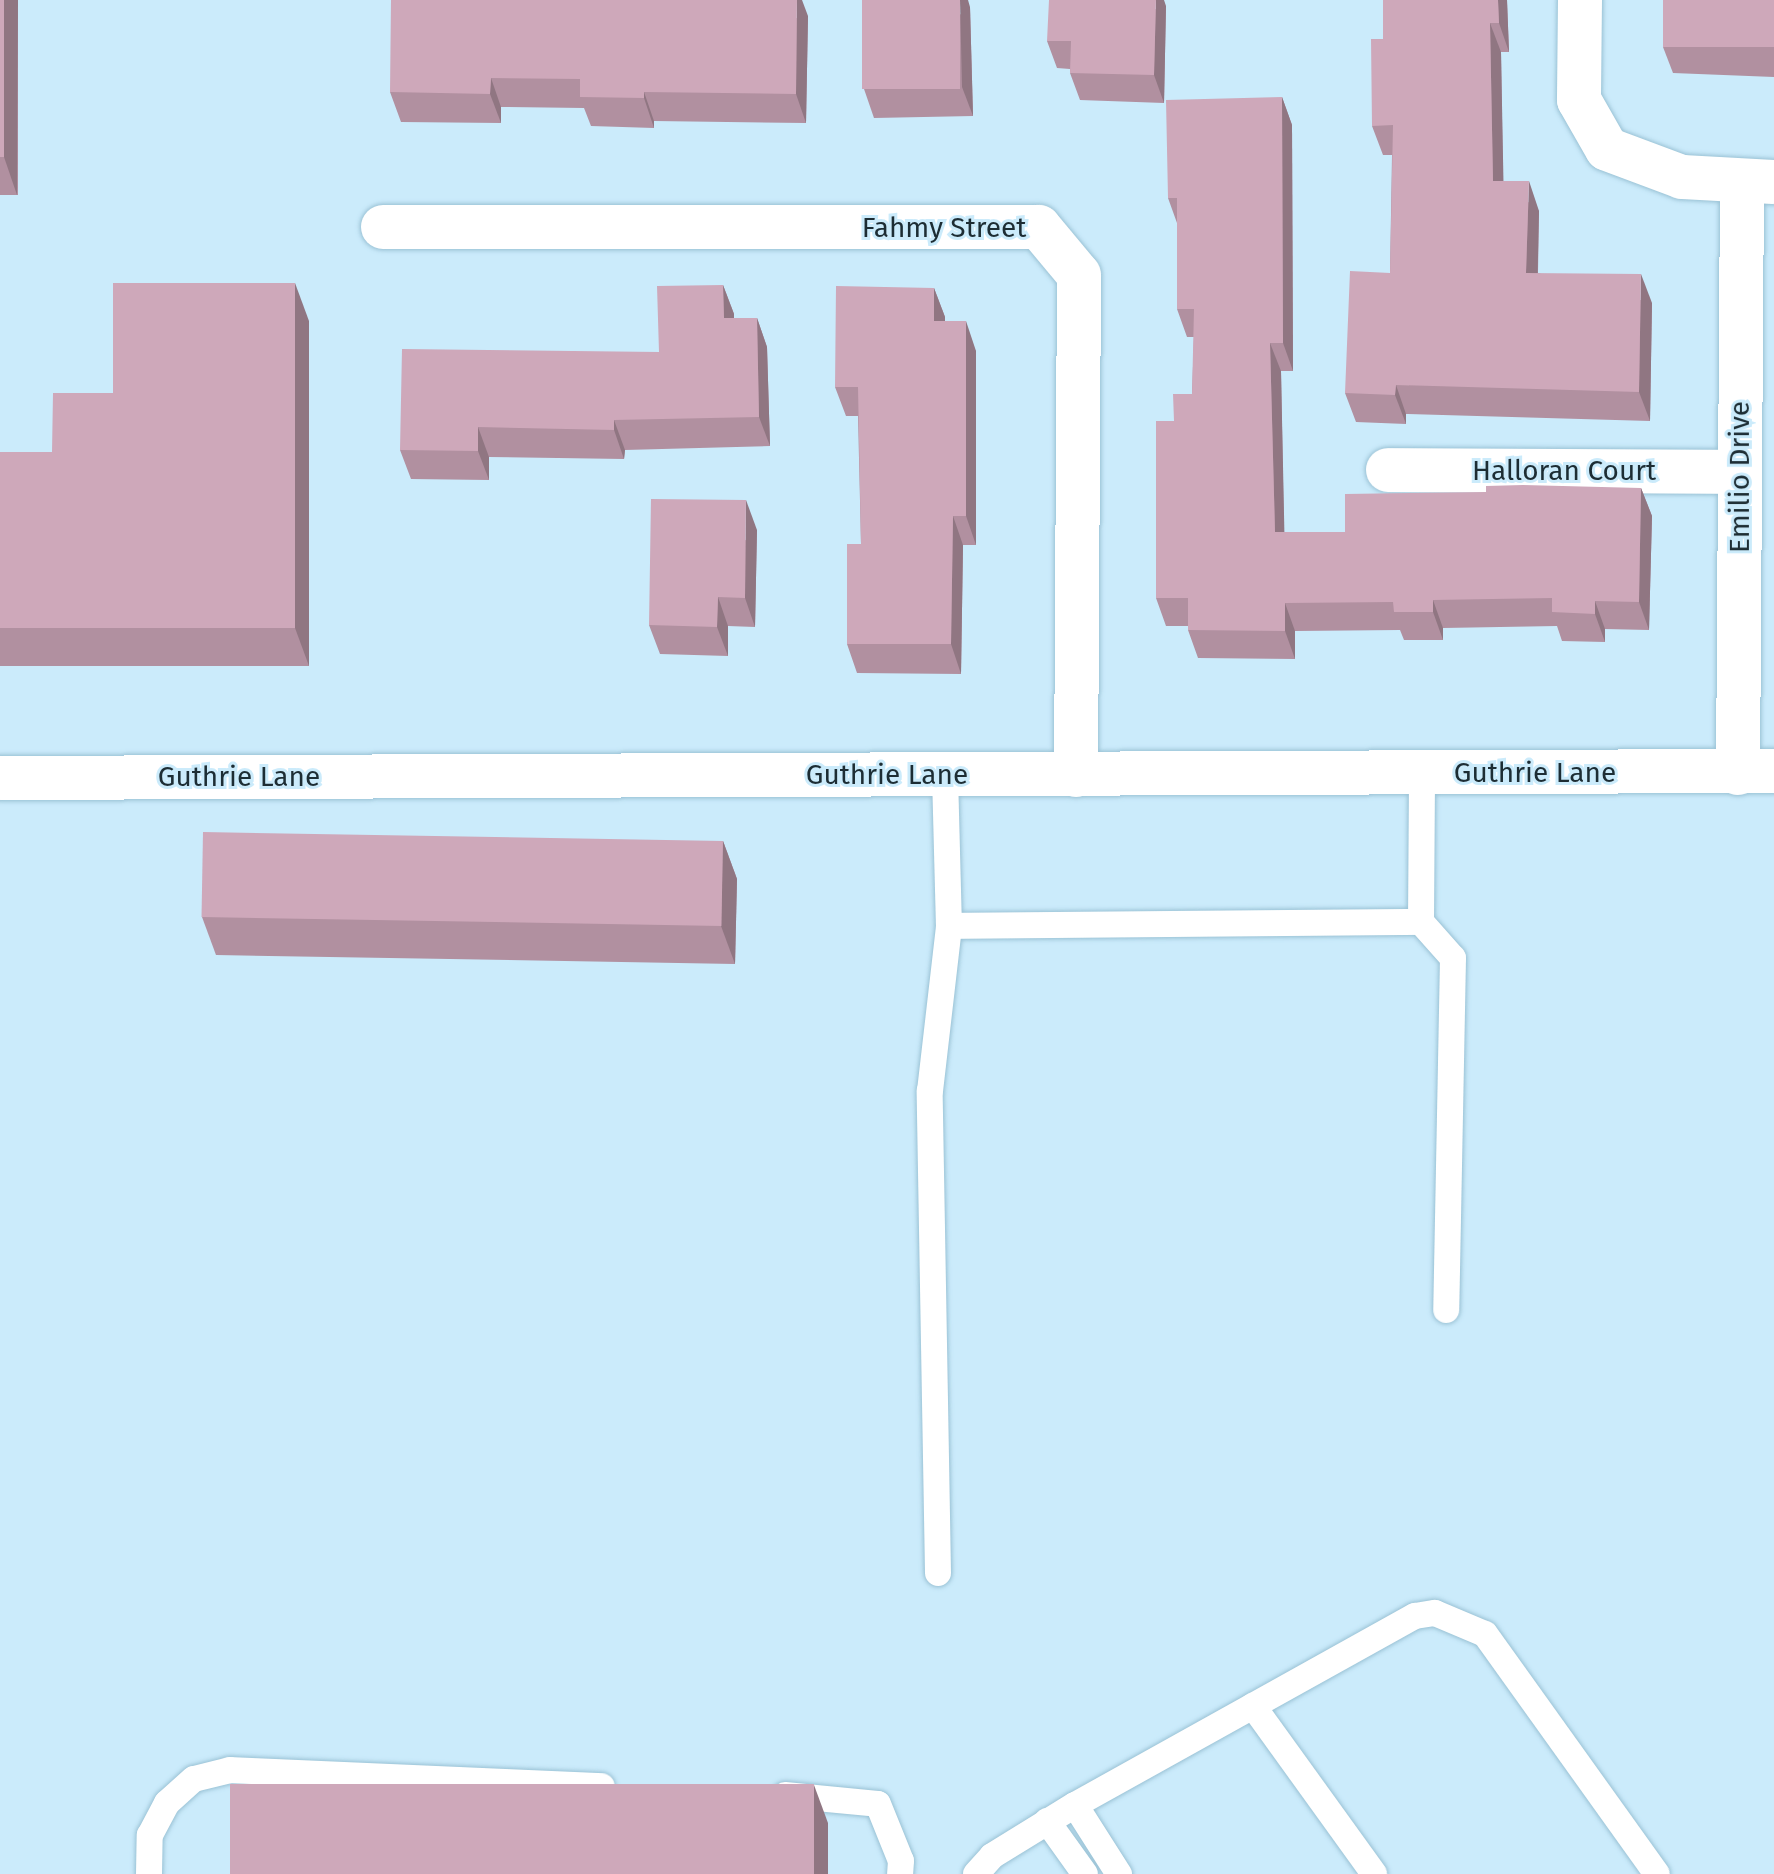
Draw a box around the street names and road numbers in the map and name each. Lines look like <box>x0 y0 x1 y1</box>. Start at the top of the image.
street label: Fahmy Street <box>862 211 1026 245</box>
street label: Emilio Drive <box>1723 401 1757 553</box>
street label: Halloran Court <box>1472 454 1656 488</box>
street label: Guthrie Lane <box>1454 756 1616 790</box>
street label: Guthrie Lane <box>806 758 968 792</box>
street label: Guthrie Lane <box>158 760 320 794</box>

